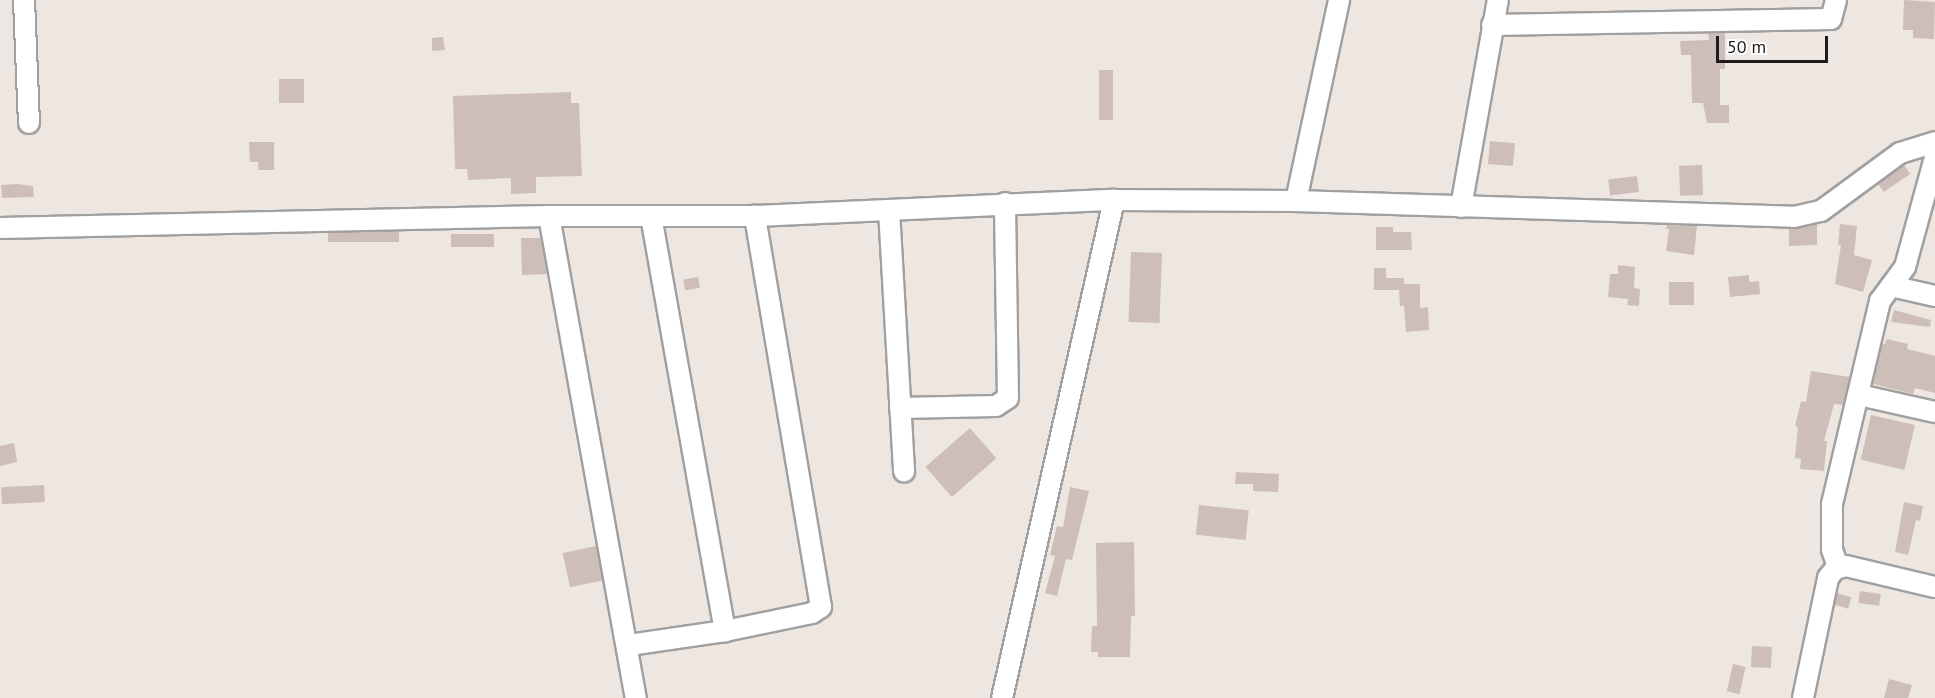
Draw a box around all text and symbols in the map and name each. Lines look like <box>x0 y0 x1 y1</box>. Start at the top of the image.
scale bar <box>1719 24 1832 62</box>
text: 50 m <box>1727 35 1766 58</box>

